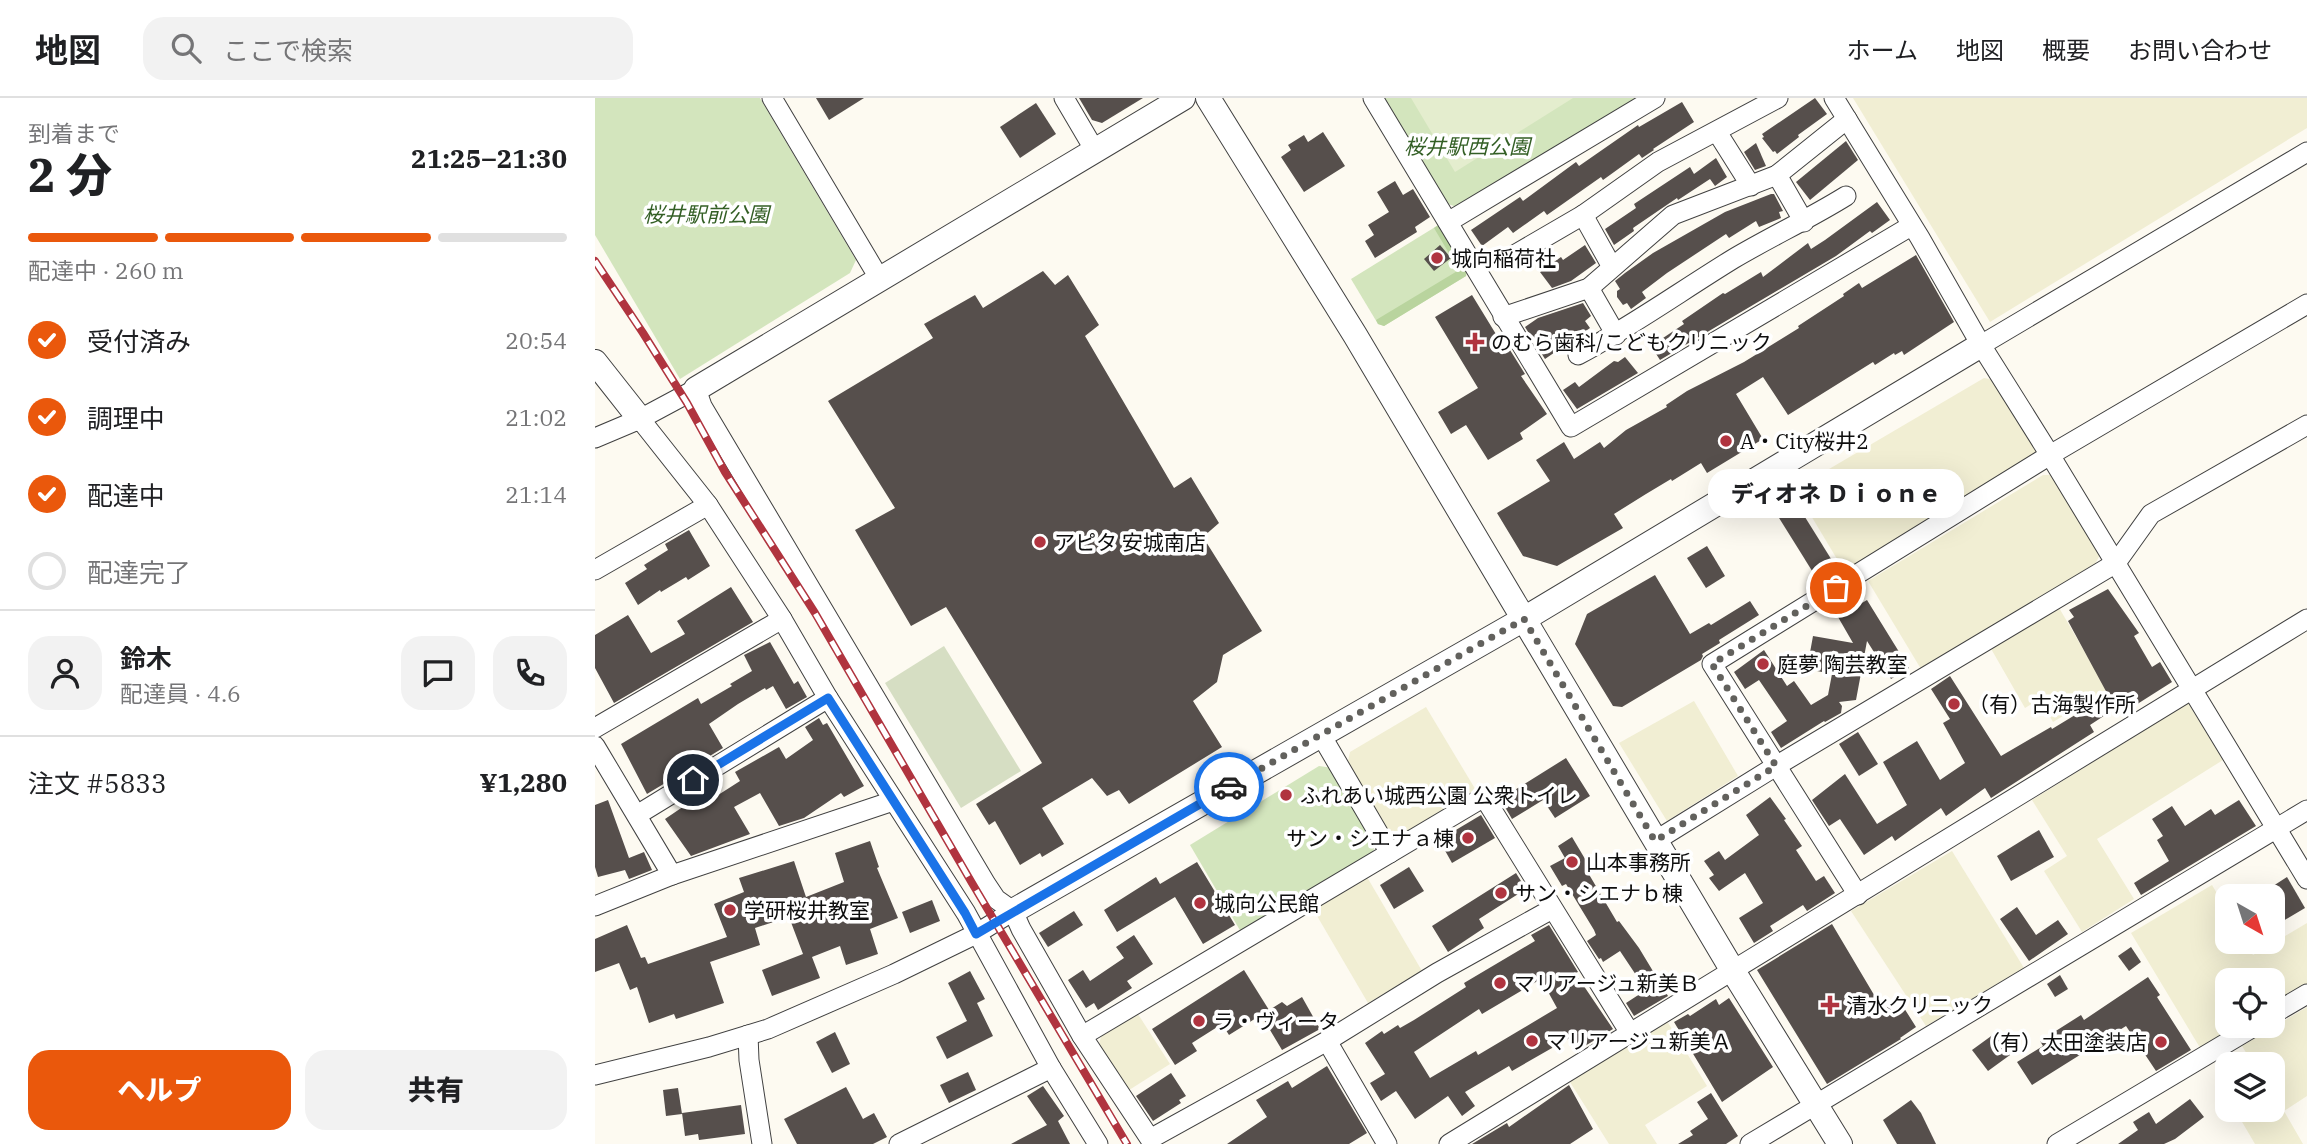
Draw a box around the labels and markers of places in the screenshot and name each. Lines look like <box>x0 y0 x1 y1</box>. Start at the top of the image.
place label: 城向稲荷社 <box>1451 244 1556 272</box>
marker: 城向稲荷社 <box>1429 250 1445 266</box>
place label: のむら歯科/こどもクリニック <box>1491 328 1772 356</box>
marker: のむら歯科/こどもクリニック <box>1465 332 1485 352</box>
place label: A・City桜井2 <box>1740 427 1869 455</box>
marker: A・City桜井2 <box>1718 433 1734 449</box>
callout: ディオネ Ｄｉｏｎｅ <box>1708 469 1964 518</box>
place label: アピタ 安城南店 <box>1054 528 1206 556</box>
marker: アピタ 安城南店 <box>1032 534 1048 550</box>
pin <box>1806 558 1866 618</box>
place label: 庭夢 陶芸教室 <box>1777 650 1908 678</box>
marker: 庭夢 陶芸教室 <box>1755 656 1771 672</box>
place label: （有）古海製作所 <box>1968 690 2136 718</box>
marker: （有）古海製作所 <box>1946 696 1962 712</box>
pin <box>663 750 723 810</box>
place label: ふれあい城西公園 公衆トイレ <box>1300 781 1578 809</box>
marker: ふれあい城西公園 公衆トイレ <box>1278 787 1294 803</box>
place label: サン・シエナａ棟 <box>1286 824 1454 852</box>
marker: サン・シエナａ棟 <box>1460 830 1476 846</box>
place label: 山本事務所 <box>1586 848 1691 876</box>
marker: 山本事務所 <box>1564 854 1580 870</box>
place label: サン・シエナｂ棟 <box>1515 879 1683 907</box>
marker: サン・シエナｂ棟 <box>1493 885 1509 901</box>
place label: 城向公民館 <box>1214 889 1319 917</box>
marker: 城向公民館 <box>1192 895 1208 911</box>
place label: 学研桜井教室 <box>744 896 870 924</box>
marker: 学研桜井教室 <box>722 902 738 918</box>
place label: マリアージュ新美Ｂ <box>1514 969 1700 997</box>
marker: マリアージュ新美Ｂ <box>1492 975 1508 991</box>
place label: 清水クリニック <box>1846 991 1993 1019</box>
marker: 清水クリニック <box>1820 995 1840 1015</box>
place label: ラ・ヴィータ <box>1213 1007 1339 1035</box>
marker: ラ・ヴィータ <box>1191 1013 1207 1029</box>
place label: マリアージュ新美Ａ <box>1546 1027 1732 1055</box>
place label: （有）太田塗装店 <box>1979 1028 2147 1056</box>
marker: マリアージュ新美Ａ <box>1524 1033 1540 1049</box>
marker: （有）太田塗装店 <box>2153 1034 2169 1050</box>

